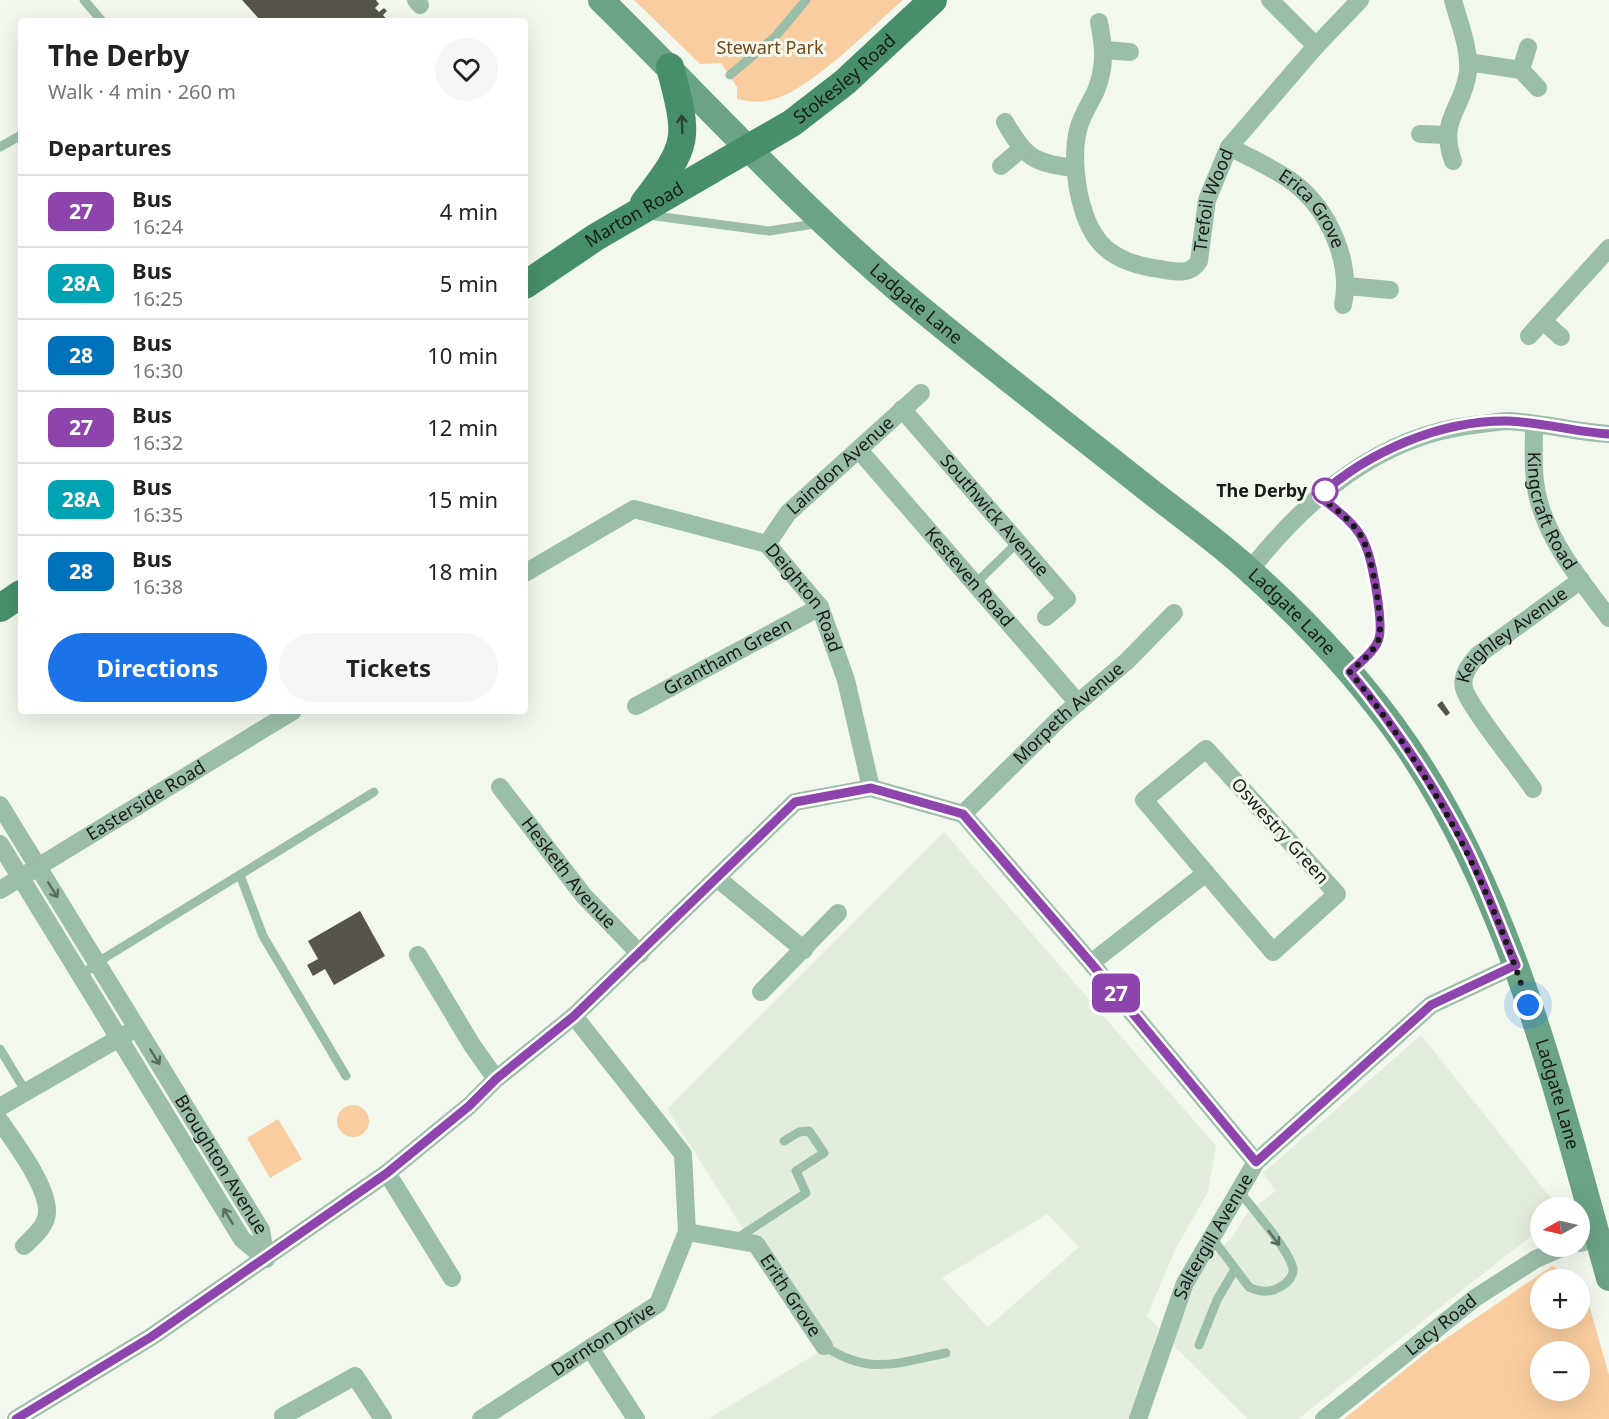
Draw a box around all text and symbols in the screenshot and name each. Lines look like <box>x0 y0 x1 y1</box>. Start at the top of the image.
street label: Stokesley Road <box>788 28 900 129</box>
park label: Stewart Park <box>716 35 824 59</box>
text: The Derby <box>48 36 189 74</box>
button: heart <box>435 38 498 101</box>
text: Walk · 4 min · 260 m <box>48 78 236 105</box>
one-way arrow <box>677 114 688 134</box>
text: Departures <box>48 132 172 162</box>
street label: Trefoil Wood <box>1187 145 1238 253</box>
street label: Erica Grove <box>1275 163 1351 251</box>
street label: Marton Road <box>580 176 688 252</box>
text: Bus <box>132 183 172 213</box>
text: 4 min <box>440 196 498 226</box>
text: 27 <box>69 197 93 225</box>
text: 16:24 <box>132 213 183 240</box>
text: Bus <box>132 255 172 285</box>
street label: Ladgate Lane <box>865 258 968 349</box>
text: 5 min <box>440 268 498 298</box>
text: 28A <box>62 269 100 297</box>
text: 16:25 <box>132 285 183 312</box>
text: Bus <box>132 327 172 357</box>
text: 10 min <box>427 340 498 370</box>
text: 28 <box>69 341 93 369</box>
text: 16:30 <box>132 357 183 384</box>
text: Bus <box>132 399 172 429</box>
street label: Laindon Avenue <box>781 410 898 520</box>
text: 12 min <box>427 412 498 442</box>
text: 27 <box>69 413 93 441</box>
text: 16:32 <box>132 429 183 456</box>
street label: Southwick Avenue <box>935 449 1055 581</box>
street label: Kingcraft Road <box>1523 452 1583 574</box>
text: Bus <box>132 471 172 501</box>
place label: The Derby <box>1216 478 1308 502</box>
marker: The Derby <box>1312 478 1338 504</box>
text: 15 min <box>427 484 498 514</box>
text: 28A <box>62 485 100 513</box>
text: 16:35 <box>132 501 183 528</box>
street label: Kesteven Road <box>920 521 1020 631</box>
street label: Deighton Road <box>760 538 848 655</box>
text: Bus <box>132 543 172 573</box>
text: 18 min <box>427 556 498 586</box>
text: 28 <box>69 557 93 585</box>
street label: Ladgate Lane <box>1244 562 1342 660</box>
text: 16:38 <box>132 573 183 600</box>
street label: Keighley Avenue <box>1450 581 1572 685</box>
street label: Grantham Green <box>659 612 795 700</box>
button: Directions <box>48 633 267 702</box>
button: Tickets <box>279 633 498 702</box>
street label: Morpeth Avenue <box>1007 656 1128 769</box>
street label: Easterside Road <box>81 754 209 846</box>
street label: Oswestry Green <box>1227 772 1335 889</box>
street label: Hesketh Avenue <box>516 812 622 933</box>
one-way arrow <box>47 882 59 898</box>
line badge: 27 <box>1089 974 1143 1012</box>
text: 27 <box>1104 979 1128 1007</box>
your location <box>1513 990 1543 1020</box>
street label: Ladgate Lane <box>1530 1036 1586 1152</box>
one-way arrow <box>149 1048 162 1065</box>
street label: Broughton Avenue <box>170 1090 274 1238</box>
street label: Saltergill Avenue <box>1167 1169 1258 1302</box>
north arrow <box>1530 1197 1590 1257</box>
map controls <box>1530 1197 1590 1401</box>
one-way arrow <box>222 1208 234 1225</box>
one-way arrow <box>1268 1230 1281 1246</box>
street label: Erith Grove <box>755 1249 827 1341</box>
button: + <box>1530 1269 1590 1329</box>
street label: Lacy Road <box>1400 1288 1481 1360</box>
street label: Darnton Drive <box>546 1296 660 1381</box>
button: − <box>1530 1341 1590 1401</box>

